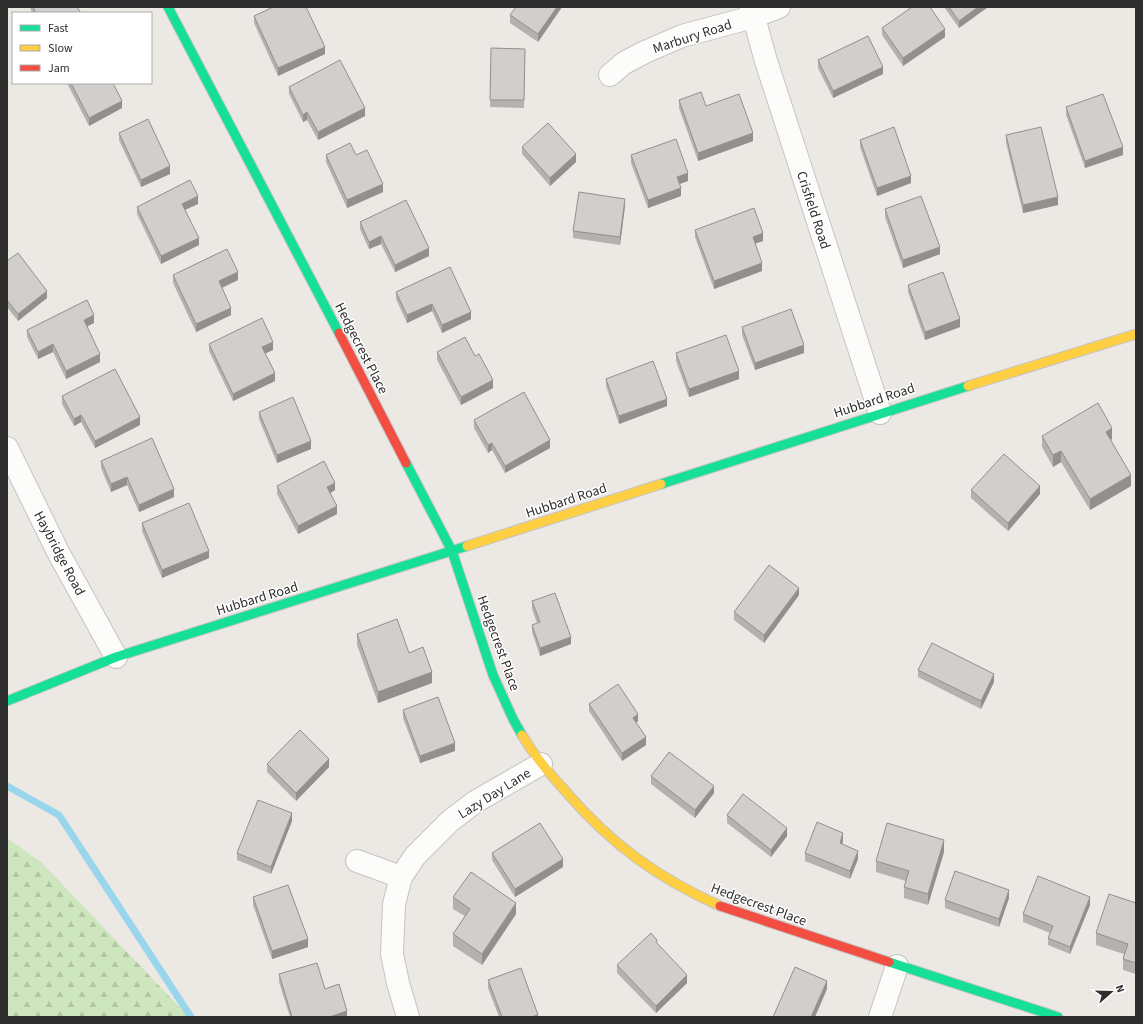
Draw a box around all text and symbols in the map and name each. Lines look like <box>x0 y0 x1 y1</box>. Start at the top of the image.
legend <box>12 12 152 84</box>
street label: Marbury Road <box>650 15 734 59</box>
text: Fast <box>48 20 68 37</box>
text: Slow <box>48 40 73 57</box>
text: Jam <box>48 60 70 77</box>
street label: Crisfield Road <box>791 169 835 252</box>
street label: Hedgecrest Place <box>329 299 393 398</box>
street label: Hubbard Road <box>831 378 918 424</box>
street label: Hubbard Road <box>523 478 610 524</box>
street label: Haybridge Road <box>28 508 90 599</box>
street label: Hubbard Road <box>214 577 301 621</box>
street label: Hedgecrest Place <box>471 593 525 694</box>
street label: Lazy Day Lane <box>454 763 535 824</box>
street label: Hedgecrest Place <box>708 878 809 932</box>
north arrow <box>1091 972 1131 1012</box>
text: N <box>1112 983 1128 995</box>

